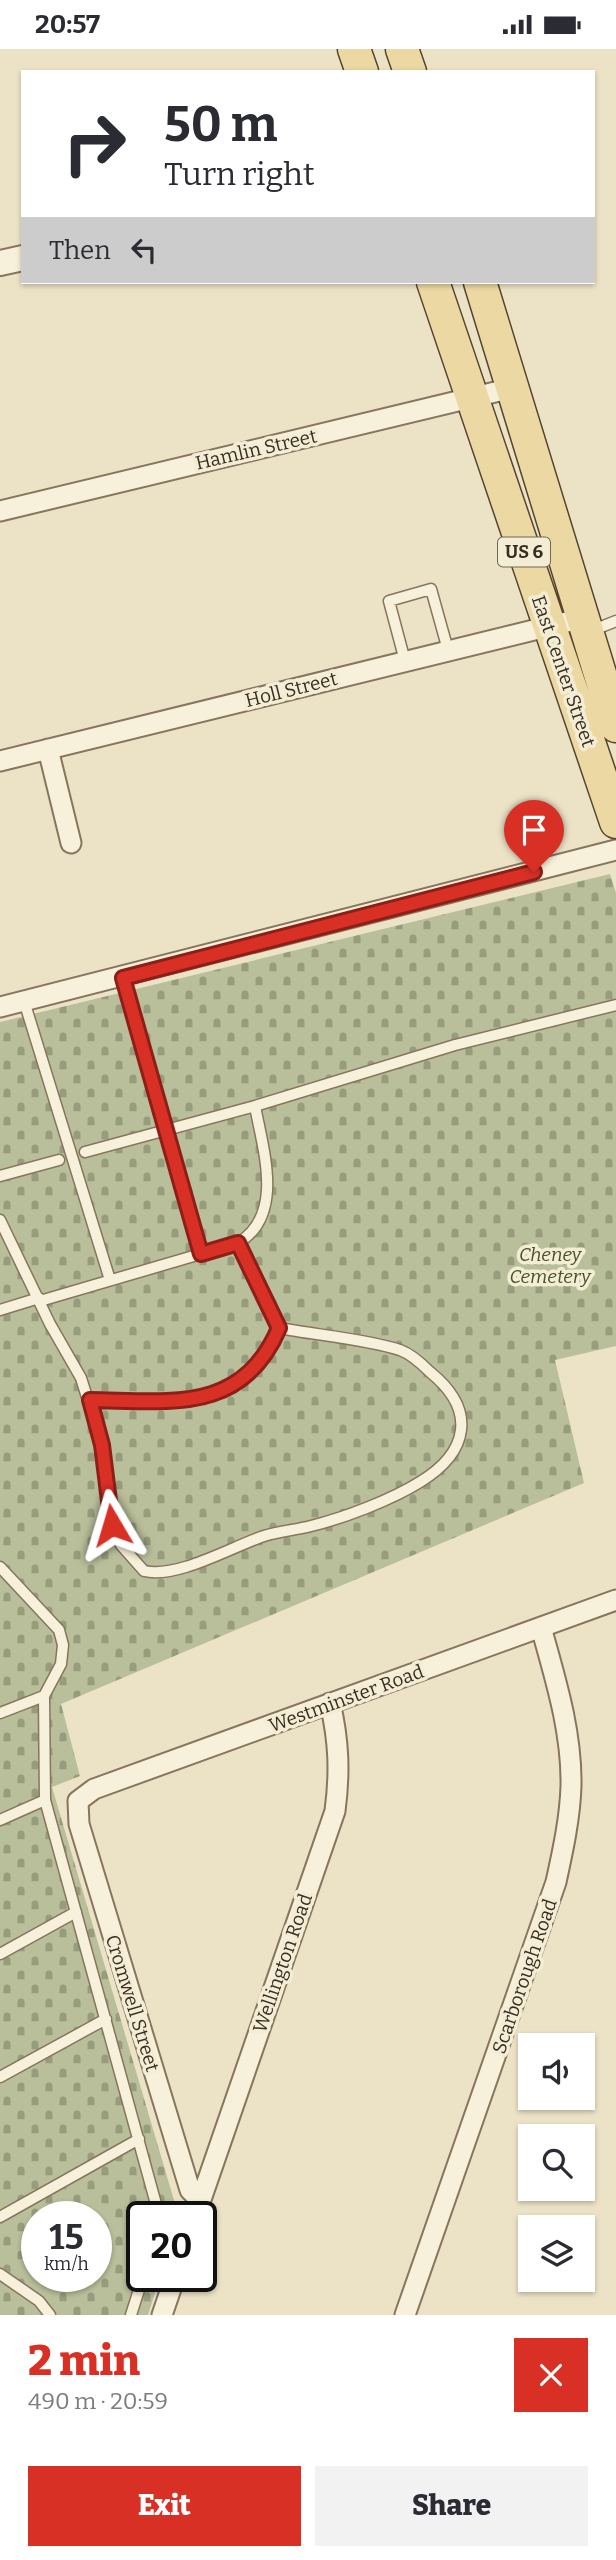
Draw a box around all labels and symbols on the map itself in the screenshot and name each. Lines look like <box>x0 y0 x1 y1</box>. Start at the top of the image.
street label: Hamlin Street <box>193 424 319 475</box>
road number: US 6 <box>498 538 550 567</box>
street label: East Center Street <box>527 592 600 750</box>
street label: Holl Street <box>243 667 340 712</box>
pin <box>504 800 564 872</box>
park label: Cheney Cemetery <box>509 1243 592 1288</box>
position arrow <box>75 1488 149 1562</box>
street label: Westminster Road <box>266 1660 427 1737</box>
street label: Wellington Road <box>248 1891 317 2036</box>
street label: Scarborough Road <box>487 1896 562 2057</box>
street label: Cromwell Street <box>101 1932 164 2074</box>
speed limit sign: 20 <box>126 2201 217 2292</box>

